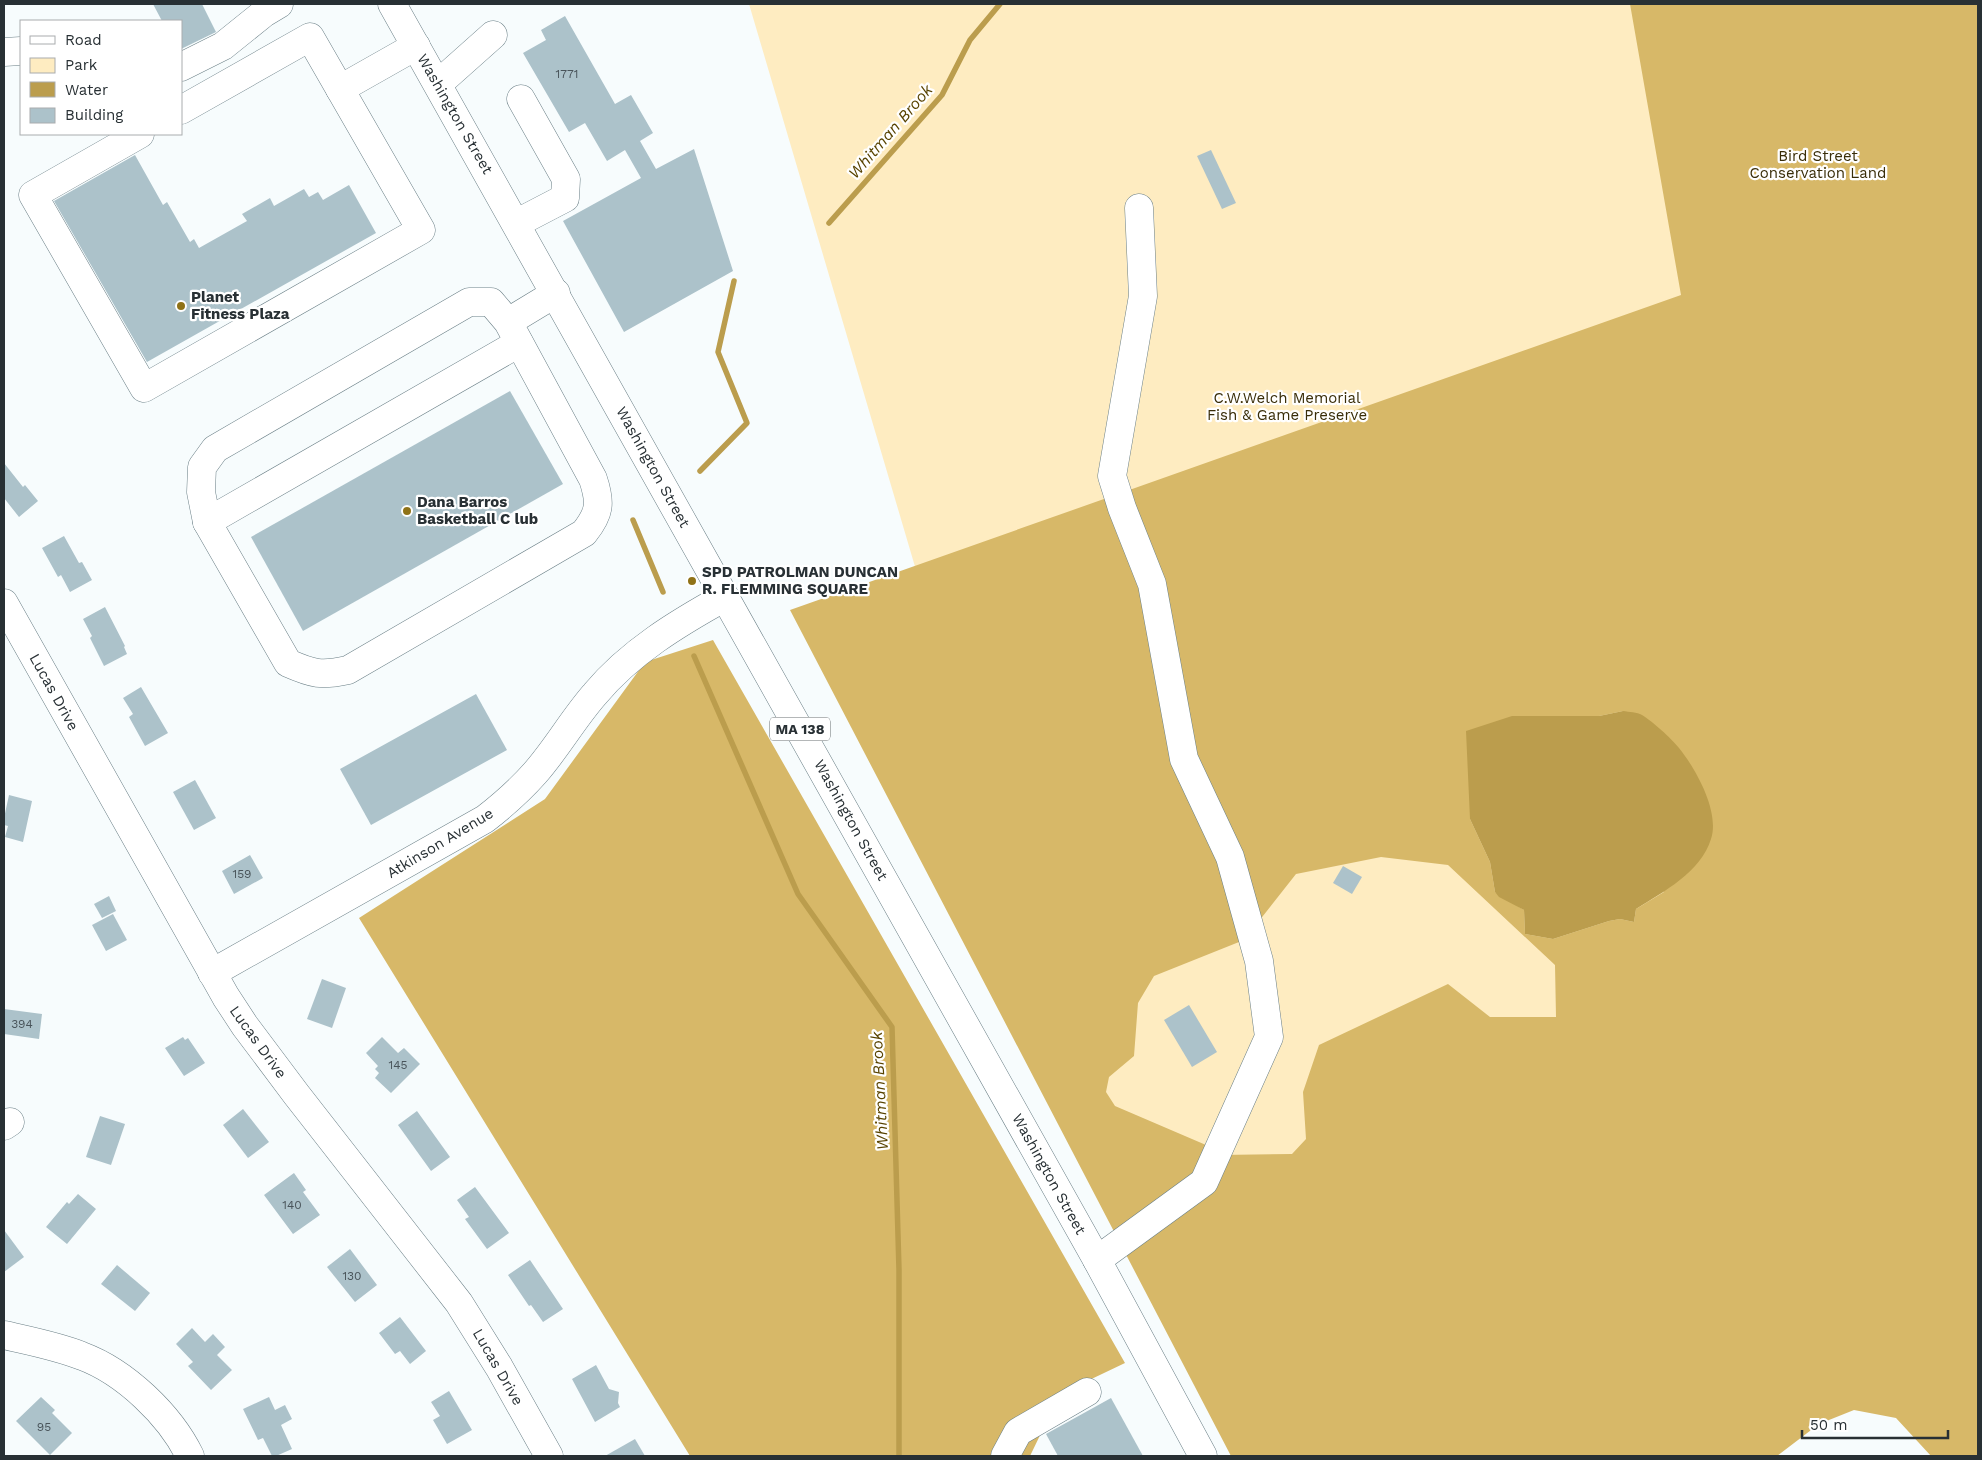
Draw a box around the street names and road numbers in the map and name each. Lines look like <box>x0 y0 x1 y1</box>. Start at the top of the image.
street label: Washington Street <box>413 51 497 178</box>
street label: Washington Street <box>612 403 694 531</box>
street label: Lucas Drive <box>25 650 83 734</box>
road number: MA 138 <box>770 718 830 741</box>
street label: Washington Street <box>810 756 892 884</box>
street label: Atkinson Avenue <box>383 804 497 882</box>
street label: Lucas Drive <box>226 1002 290 1082</box>
street label: Washington Street <box>1008 1110 1090 1238</box>
street label: Lucas Drive <box>469 1326 527 1408</box>

